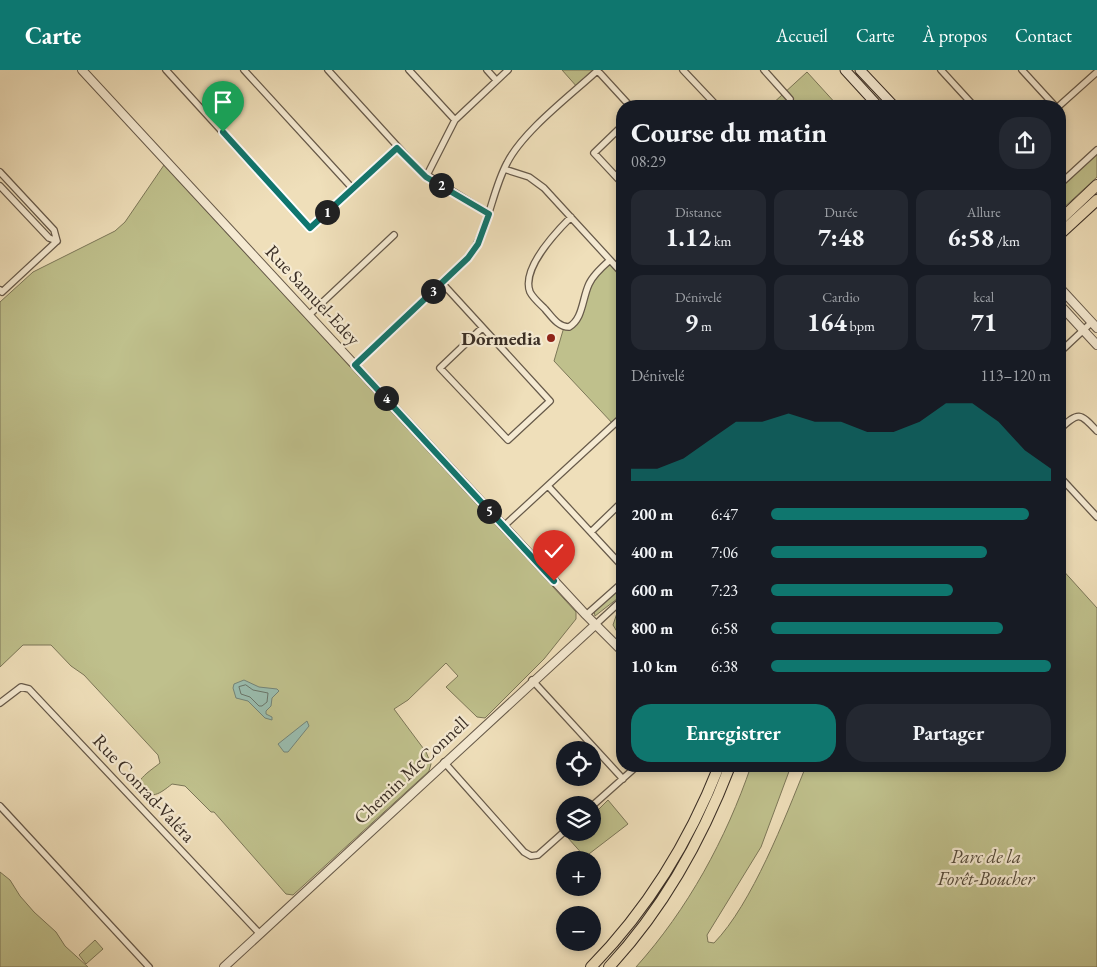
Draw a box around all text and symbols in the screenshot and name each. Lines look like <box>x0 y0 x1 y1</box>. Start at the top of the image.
text: Carte <box>25 20 81 51</box>
text: Accueil <box>776 24 828 47</box>
text: Carte <box>856 24 895 47</box>
text: À propos <box>923 24 987 47</box>
text: Contact <box>1015 24 1072 47</box>
pin <box>202 81 244 132</box>
icon: arrive <box>209 88 237 116</box>
text: Course du matin <box>631 114 827 150</box>
button: share <box>999 117 1051 169</box>
text: 08:29 <box>631 151 666 172</box>
pin: 2 <box>428 172 454 198</box>
text: 2 <box>438 176 445 194</box>
pin: 1 <box>314 200 340 224</box>
text: 1 <box>324 203 331 221</box>
text: Distance <box>675 203 722 221</box>
text: Durée <box>824 203 858 221</box>
text: Allure <box>967 203 1001 221</box>
text: 1.12 <box>665 221 711 253</box>
text: 7:48 <box>818 221 864 253</box>
text: 6:58 <box>947 221 994 253</box>
text: km <box>711 232 731 250</box>
text: /km <box>994 232 1020 250</box>
street label: Rue Samuel-Edey <box>260 239 367 351</box>
pin: 3 <box>420 278 446 304</box>
text: 3 <box>430 282 437 300</box>
text: Dénivelé <box>675 288 722 306</box>
text: Cardio <box>822 288 860 306</box>
text: kcal <box>973 288 994 306</box>
text: 9 <box>685 306 698 338</box>
text: 164 <box>807 306 847 338</box>
text: 71 <box>970 306 997 338</box>
text: m <box>698 317 712 335</box>
text: bpm <box>847 317 875 335</box>
place label: Dormedia <box>461 326 542 351</box>
marker: Dormedia <box>545 332 557 344</box>
text: Dénivelé <box>631 365 685 386</box>
text: 113–120 m <box>980 365 1051 386</box>
pin: 4 <box>374 386 398 410</box>
text: 4 <box>383 389 390 407</box>
pin: 5 <box>476 498 502 524</box>
text: 5 <box>486 502 493 520</box>
text: 200 m <box>631 504 673 525</box>
text: 6:47 <box>711 504 738 525</box>
pin <box>533 530 575 581</box>
icon: check <box>540 537 568 565</box>
text: 400 m <box>631 542 673 563</box>
text: 7:06 <box>711 542 738 563</box>
text: 600 m <box>631 580 673 601</box>
text: 7:23 <box>711 580 738 601</box>
text: 800 m <box>631 618 673 639</box>
text: 6:58 <box>711 618 738 639</box>
text: 1.0 km <box>631 656 677 677</box>
text: 6:38 <box>711 656 738 677</box>
button: Enregistrer <box>631 704 836 762</box>
button: Partager <box>846 704 1051 762</box>
street label: Chemin McConnell <box>348 710 474 830</box>
street label: Rue Conrad-Valéra <box>87 728 201 848</box>
map controls <box>556 741 601 951</box>
button: locate <box>556 741 601 786</box>
button: layers <box>556 796 601 841</box>
park label: Parc de la Forêt-Boucher <box>936 844 1035 891</box>
button: + <box>556 851 601 896</box>
button: − <box>556 906 601 951</box>

